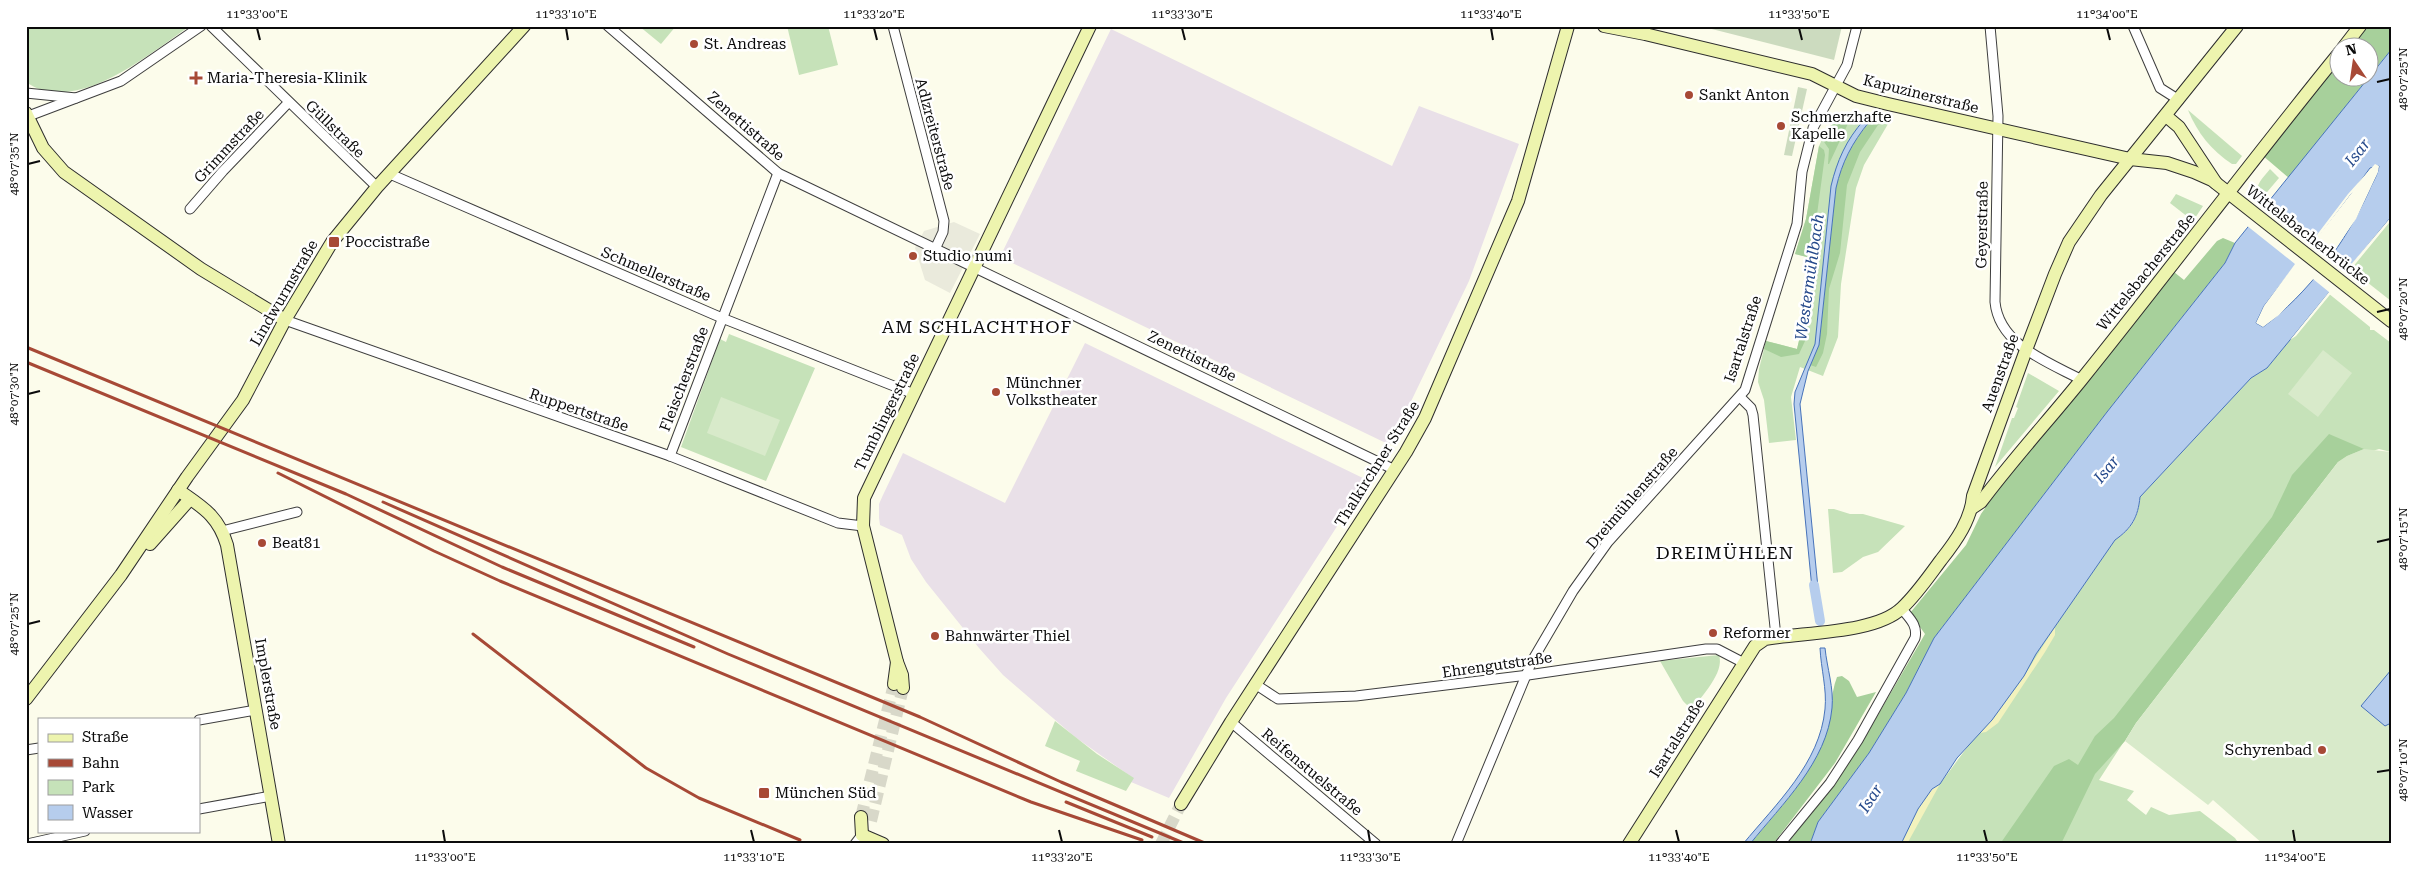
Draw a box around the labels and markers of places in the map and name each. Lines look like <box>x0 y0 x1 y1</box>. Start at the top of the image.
place label: St. Andreas <box>704 35 786 53</box>
marker: St. Andreas <box>688 38 700 50</box>
place label: Maria-Theresia-Klinik <box>207 69 368 87</box>
marker: Maria-Theresia-Klinik <box>189 71 203 85</box>
place label: Sankt Anton <box>1699 86 1790 104</box>
marker: Sankt Anton <box>1683 89 1695 101</box>
place label: Schmerzhafte Kapelle <box>1791 108 1891 143</box>
marker: Schmerzhafte Kapelle <box>1775 120 1787 132</box>
place label: Poccistraße <box>345 233 430 251</box>
marker: Poccistraße <box>327 235 341 249</box>
place label: Studio numi <box>923 247 1012 265</box>
marker: Studio numi <box>907 250 919 262</box>
place label: Münchner Volkstheater <box>1006 374 1097 409</box>
marker: Münchner Volkstheater <box>990 386 1002 398</box>
place label: Beat81 <box>272 534 321 552</box>
marker: Beat81 <box>256 537 268 549</box>
place label: Reformer <box>1723 624 1791 642</box>
place label: Bahnwärter Thiel <box>945 627 1070 645</box>
marker: Reformer <box>1707 627 1719 639</box>
marker: Bahnwärter Thiel <box>929 630 941 642</box>
place label: Schyrenbad <box>2225 741 2312 759</box>
marker: Schyrenbad <box>2316 744 2328 756</box>
place label: München Süd <box>775 784 877 802</box>
marker: München Süd <box>757 786 771 800</box>

